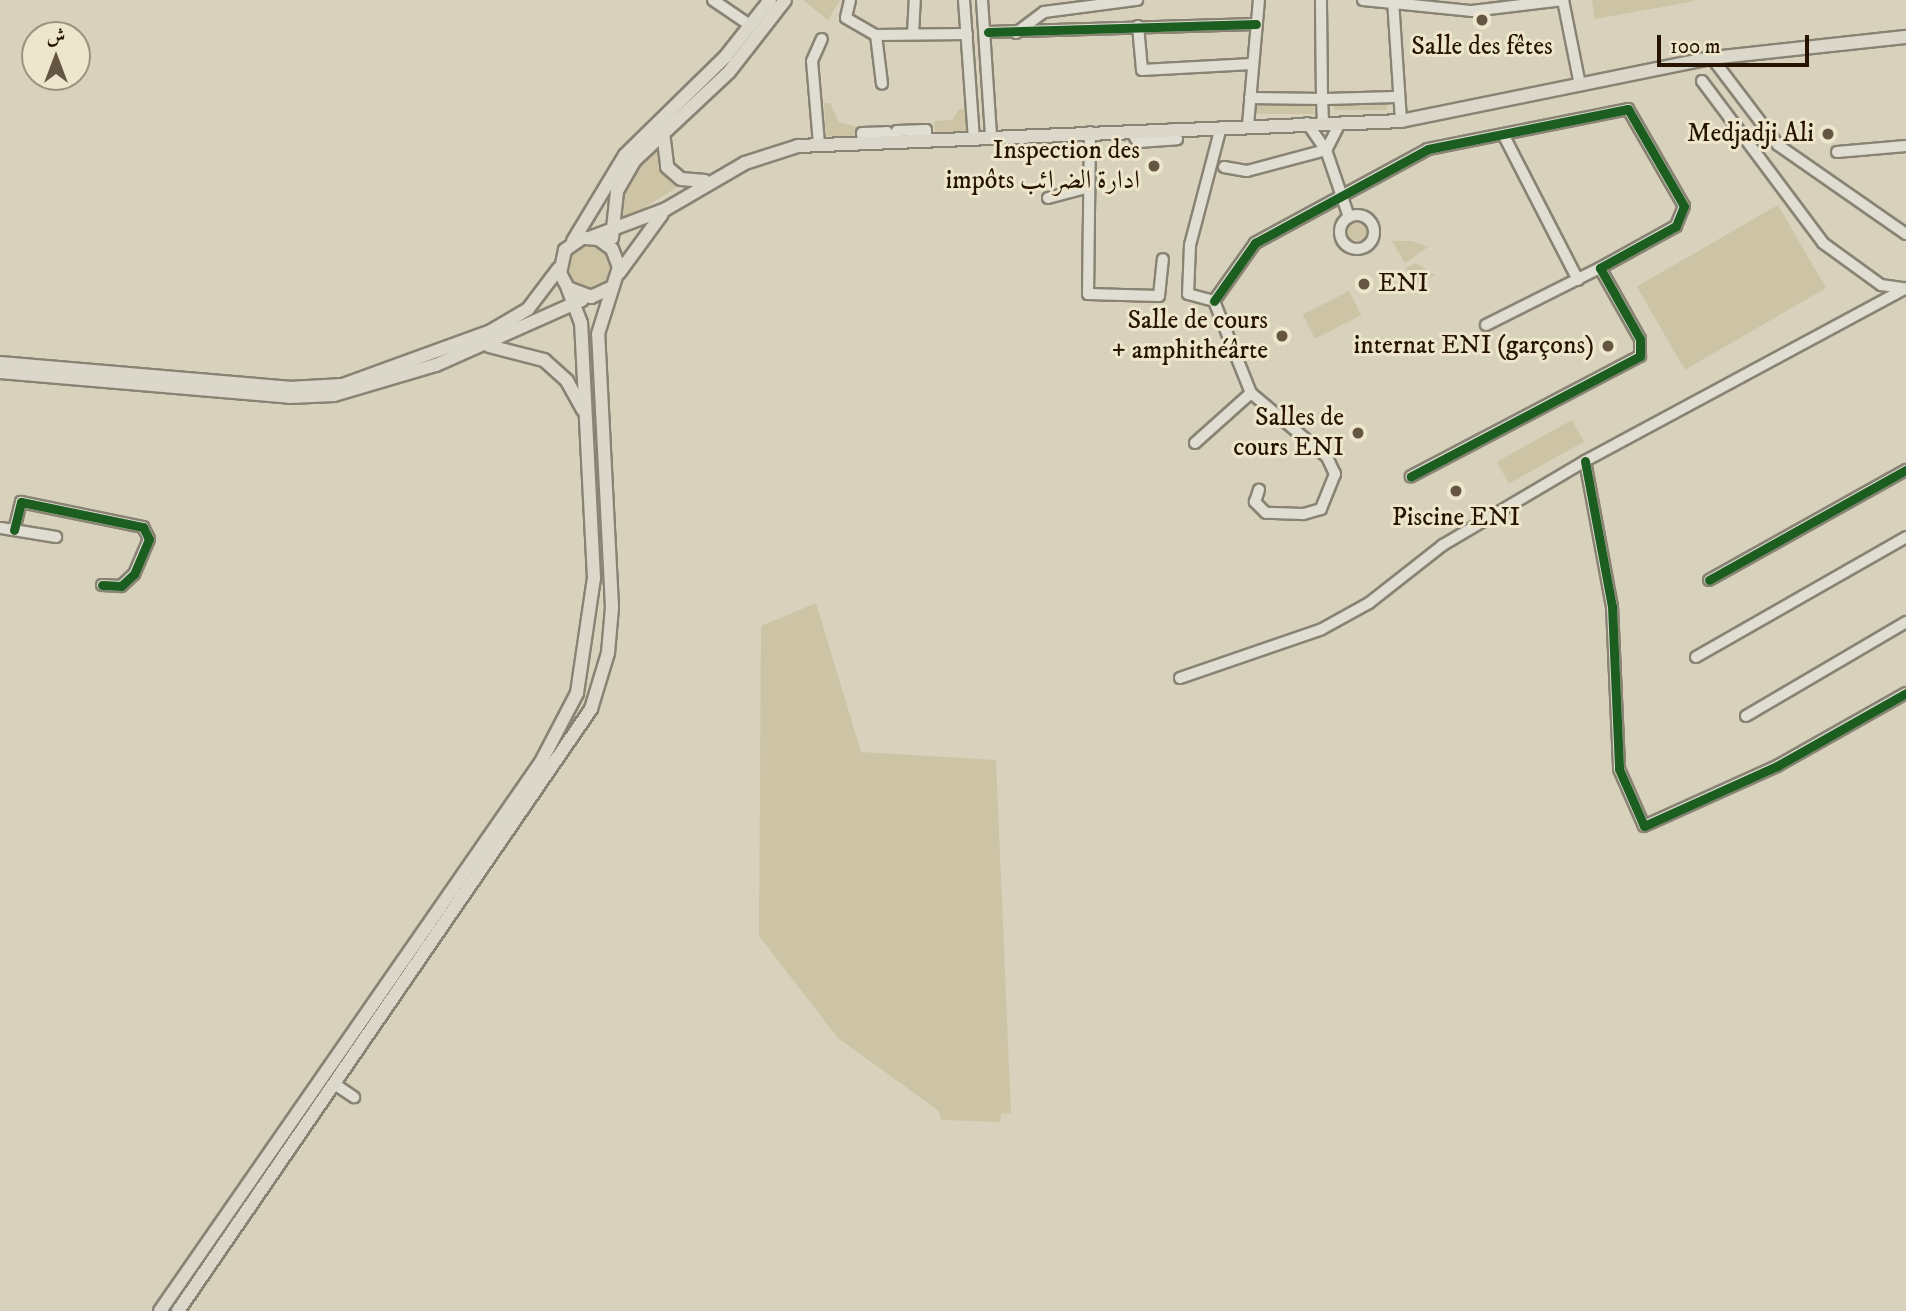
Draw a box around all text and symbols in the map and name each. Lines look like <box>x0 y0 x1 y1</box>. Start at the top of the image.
marker: Salle des fêtes <box>1474 12 1490 28</box>
north arrow <box>21 21 91 91</box>
scale bar <box>1661 21 1813 65</box>
text: ش <box>47 25 65 48</box>
place label: Salle des fêtes <box>1411 31 1553 63</box>
text: 100 m <box>1670 34 1721 60</box>
place label: Medjadji Ali <box>1687 118 1814 150</box>
marker: Medjadji Ali <box>1820 126 1836 142</box>
place label: Inspection des impôts ادارة الضرائب <box>946 135 1140 196</box>
marker: Inspection des impôts ادارة الضرائب <box>1146 158 1162 174</box>
place label: ENI <box>1378 268 1428 300</box>
marker: ENI <box>1356 276 1372 292</box>
place label: Salle de cours + amphithéârte <box>1111 305 1268 366</box>
marker: Salle de cours + amphithéârte <box>1274 328 1290 344</box>
place label: internat ENI (garçons) <box>1354 330 1594 362</box>
marker: internat ENI (garçons) <box>1600 338 1616 354</box>
place label: Salles de cours ENI <box>1233 402 1344 464</box>
marker: Salles de cours ENI <box>1350 425 1366 441</box>
marker: Piscine ENI <box>1448 483 1464 499</box>
place label: Piscine ENI <box>1392 502 1520 534</box>

